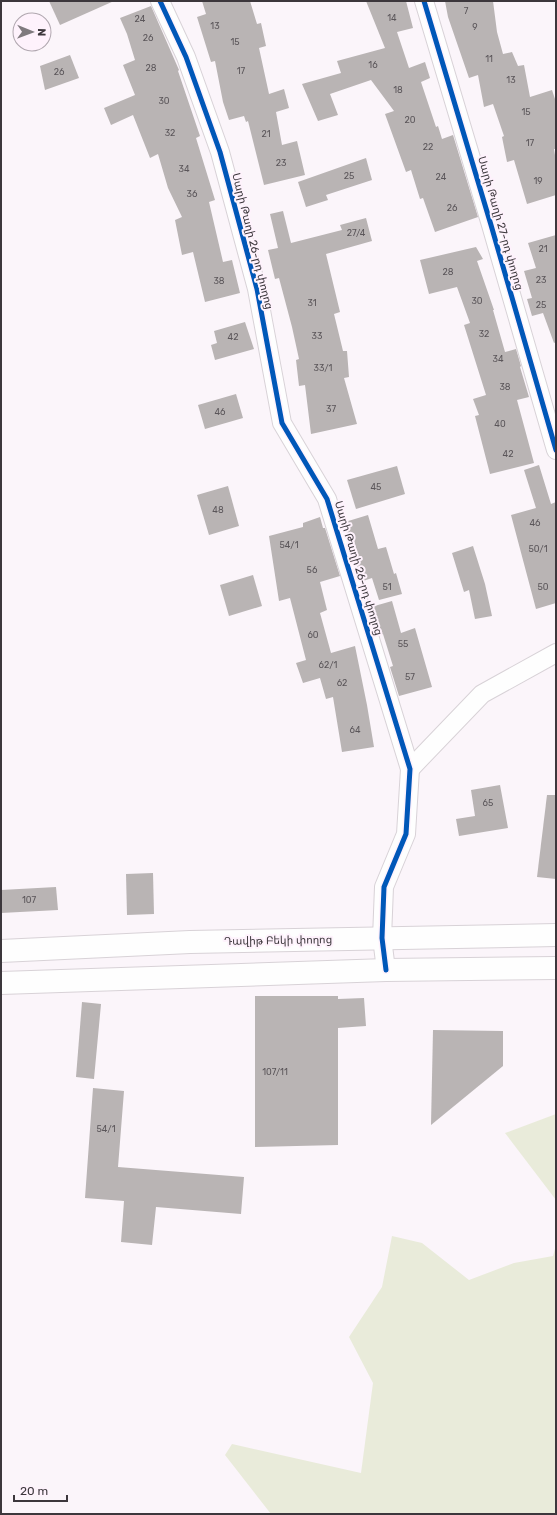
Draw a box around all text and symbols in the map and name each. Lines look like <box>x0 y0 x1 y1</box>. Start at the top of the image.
house number: 7 <box>464 6 469 16</box>
north arrow <box>12 12 52 52</box>
house number: 14 <box>387 13 397 23</box>
house number: 24 <box>135 14 146 24</box>
house number: 13 <box>210 21 220 31</box>
house number: 9 <box>472 22 478 32</box>
text: N <box>35 28 48 36</box>
house number: 26 <box>143 33 154 43</box>
house number: 15 <box>230 37 240 47</box>
house number: 11 <box>485 54 493 64</box>
house number: 16 <box>368 60 378 70</box>
house number: 28 <box>145 63 157 73</box>
house number: 17 <box>237 66 246 76</box>
house number: 26 <box>54 67 65 77</box>
house number: 13 <box>506 75 516 85</box>
house number: 18 <box>393 85 403 95</box>
house number: 30 <box>158 96 170 106</box>
house number: 15 <box>521 107 531 117</box>
house number: 20 <box>405 115 416 125</box>
house number: 32 <box>165 128 175 138</box>
house number: 21 <box>261 129 271 139</box>
house number: 17 <box>526 138 535 148</box>
house number: 22 <box>423 142 433 152</box>
street label: Սարի Թաղի 27-րդ փողոց <box>475 155 526 292</box>
house number: 23 <box>276 158 286 168</box>
house number: 34 <box>179 164 190 174</box>
house number: 25 <box>344 171 354 181</box>
street label: Սարի Թաղի 26-րդ փողոց <box>229 172 276 311</box>
house number: 24 <box>436 172 447 182</box>
house number: 19 <box>533 176 543 186</box>
house number: 36 <box>187 189 198 199</box>
house number: 26 <box>447 203 458 213</box>
house number: 27/4 <box>347 228 366 238</box>
house number: 21 <box>538 244 548 254</box>
house number: 28 <box>442 267 454 277</box>
house number: 23 <box>536 275 546 285</box>
house number: 38 <box>213 276 225 286</box>
house number: 30 <box>471 296 483 306</box>
house number: 31 <box>307 298 317 308</box>
house number: 25 <box>536 300 546 310</box>
house number: 32 <box>479 329 489 339</box>
house number: 33 <box>312 331 322 341</box>
house number: 42 <box>228 332 238 342</box>
house number: 34 <box>493 354 504 364</box>
house number: 33/1 <box>314 363 333 373</box>
house number: 38 <box>499 382 511 392</box>
house number: 37 <box>326 404 336 414</box>
house number: 46 <box>214 407 226 417</box>
house number: 40 <box>494 419 506 429</box>
house number: 42 <box>503 449 513 459</box>
house number: 45 <box>371 482 381 492</box>
street label: Սարի Թաղի 26-րդ փողոց <box>332 499 385 637</box>
house number: 48 <box>212 505 224 515</box>
house number: 46 <box>529 518 541 528</box>
house number: 54/1 <box>279 540 299 550</box>
house number: 50/1 <box>528 544 548 554</box>
house number: 56 <box>307 565 318 575</box>
house number: 51 <box>382 582 392 592</box>
house number: 50 <box>537 582 549 592</box>
house number: 60 <box>307 630 319 640</box>
house number: 55 <box>398 639 408 649</box>
house number: 62/1 <box>319 660 338 670</box>
house number: 57 <box>405 672 415 682</box>
house number: 62 <box>337 678 347 688</box>
house number: 64 <box>349 725 361 735</box>
house number: 65 <box>483 798 493 808</box>
house number: 107 <box>22 895 36 905</box>
street label: Դավիթ Բեկի փողոց <box>224 933 332 948</box>
house number: 107/11 <box>262 1067 288 1077</box>
house number: 54/1 <box>96 1124 116 1134</box>
scale bar <box>14 1477 67 1503</box>
text: 20 m <box>20 1484 48 1498</box>

